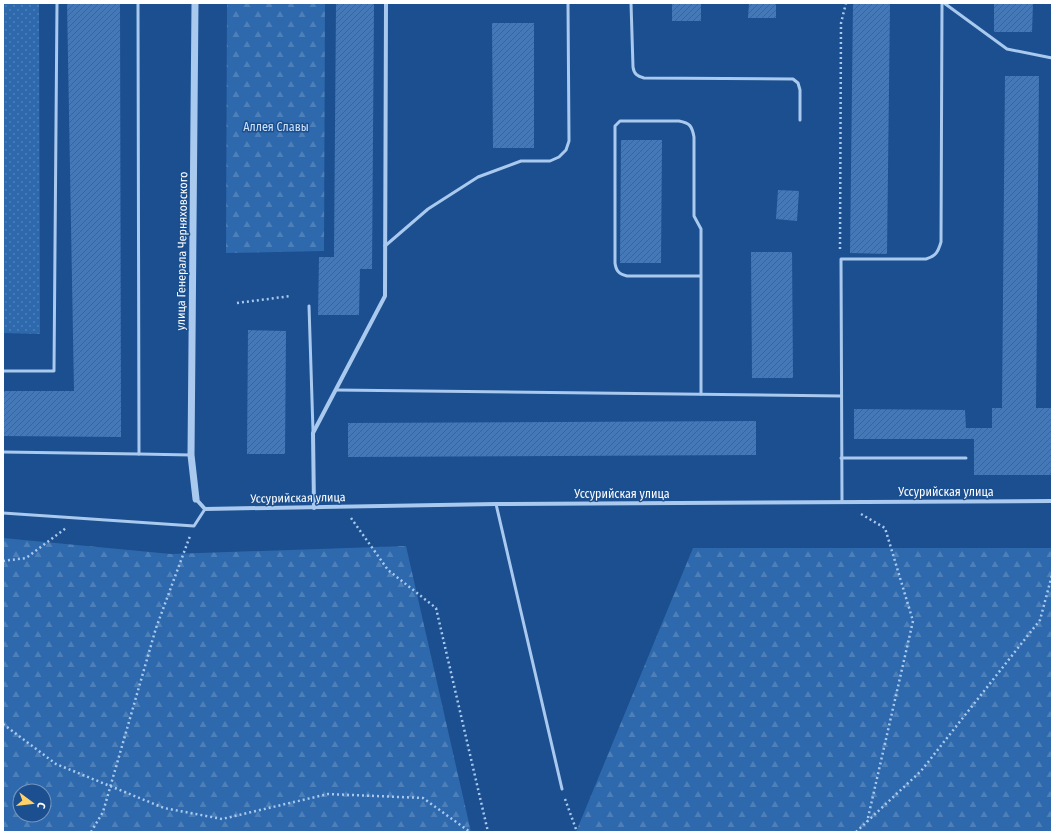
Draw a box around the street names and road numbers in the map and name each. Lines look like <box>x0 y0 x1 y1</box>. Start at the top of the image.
street label: улица Генерала Черняховского <box>174 171 190 331</box>
street label: Уссурийская улица <box>897 485 994 499</box>
street label: Уссурийская улица <box>573 487 670 501</box>
street label: Уссурийская улица <box>249 490 346 506</box>

